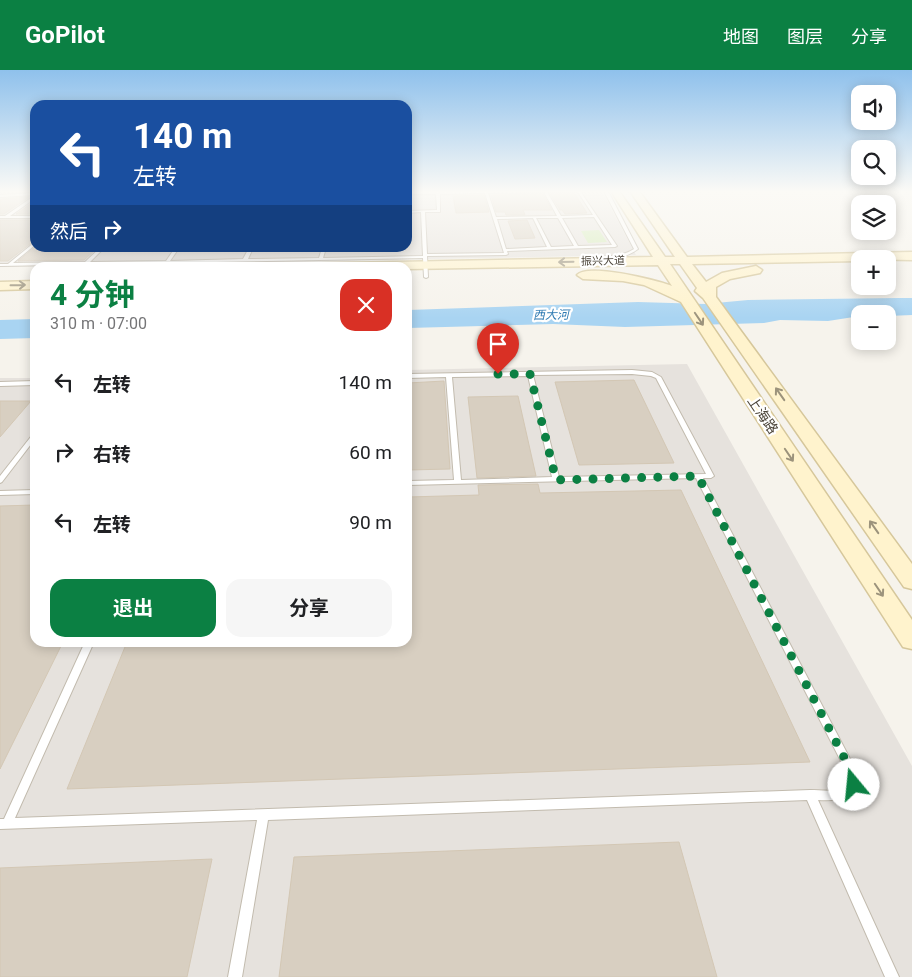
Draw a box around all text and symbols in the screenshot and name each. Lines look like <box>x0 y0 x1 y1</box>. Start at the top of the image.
text: GoPilot <box>25 21 105 49</box>
text: 地图 <box>723 26 759 47</box>
text: 图层 <box>787 26 823 47</box>
text: 分享 <box>851 26 887 47</box>
map controls <box>851 85 896 350</box>
button: sound <box>851 85 896 130</box>
text: 140 m <box>133 116 232 157</box>
icon: left <box>50 120 115 185</box>
button: search <box>851 140 896 185</box>
text: 左转 <box>133 164 177 189</box>
button: layers <box>851 195 896 240</box>
icon: right <box>98 215 126 243</box>
text: 然后 <box>50 220 88 243</box>
button: + <box>851 250 896 295</box>
street label: 振兴大道 <box>581 254 625 268</box>
one-way arrow <box>558 257 574 267</box>
text: 4 分钟 <box>50 277 135 312</box>
button: close <box>340 279 392 331</box>
one-way arrow <box>9 281 25 290</box>
button: − <box>851 305 896 350</box>
water label: 西大河 <box>533 308 571 322</box>
one-way arrow <box>694 312 705 326</box>
text: 310 m · 07:00 <box>50 314 147 333</box>
pin <box>477 323 519 374</box>
icon: arrive <box>484 330 512 358</box>
icon: left <box>50 368 78 396</box>
text: 140 m <box>339 371 392 394</box>
text: 左转 <box>93 373 131 396</box>
one-way arrow <box>775 387 785 401</box>
street label: 上海路 <box>745 393 781 437</box>
icon: right <box>50 438 78 466</box>
text: 60 m <box>349 441 392 464</box>
text: 右转 <box>93 443 131 466</box>
one-way arrow <box>784 447 794 461</box>
icon: left <box>50 508 78 536</box>
text: 90 m <box>349 511 392 534</box>
text: 左转 <box>93 513 131 536</box>
one-way arrow <box>869 520 879 534</box>
button: 退出 <box>50 579 216 637</box>
button: 分享 <box>226 579 392 637</box>
one-way arrow <box>874 583 884 597</box>
position arrow <box>827 758 879 810</box>

